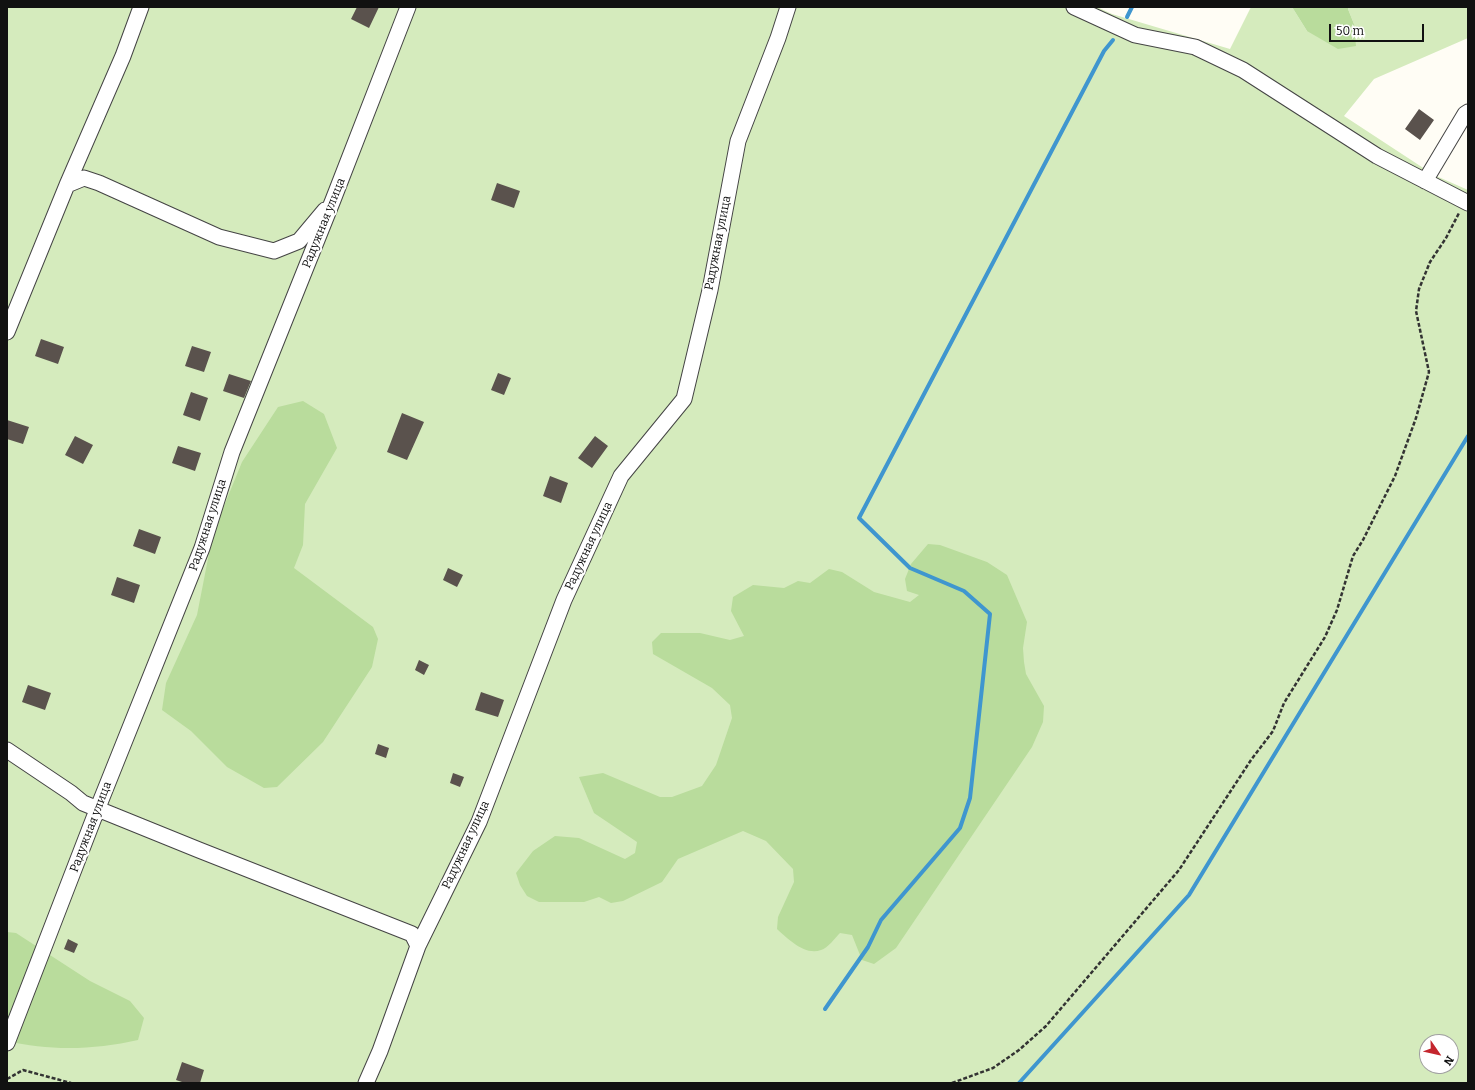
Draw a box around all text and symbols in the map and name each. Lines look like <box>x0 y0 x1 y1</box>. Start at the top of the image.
scale bar <box>1331 16 1426 42</box>
text: 50 m <box>1336 24 1364 38</box>
street label: Радужная улица <box>299 176 349 270</box>
street label: Радужная улица <box>702 195 734 291</box>
street label: Радужная улица <box>186 477 230 573</box>
street label: Радужная улица <box>562 500 616 592</box>
street label: Радужная улица <box>67 780 115 874</box>
street label: Радужная улица <box>439 799 493 891</box>
north arrow <box>1419 1034 1459 1074</box>
text: N <box>1441 1053 1456 1068</box>

